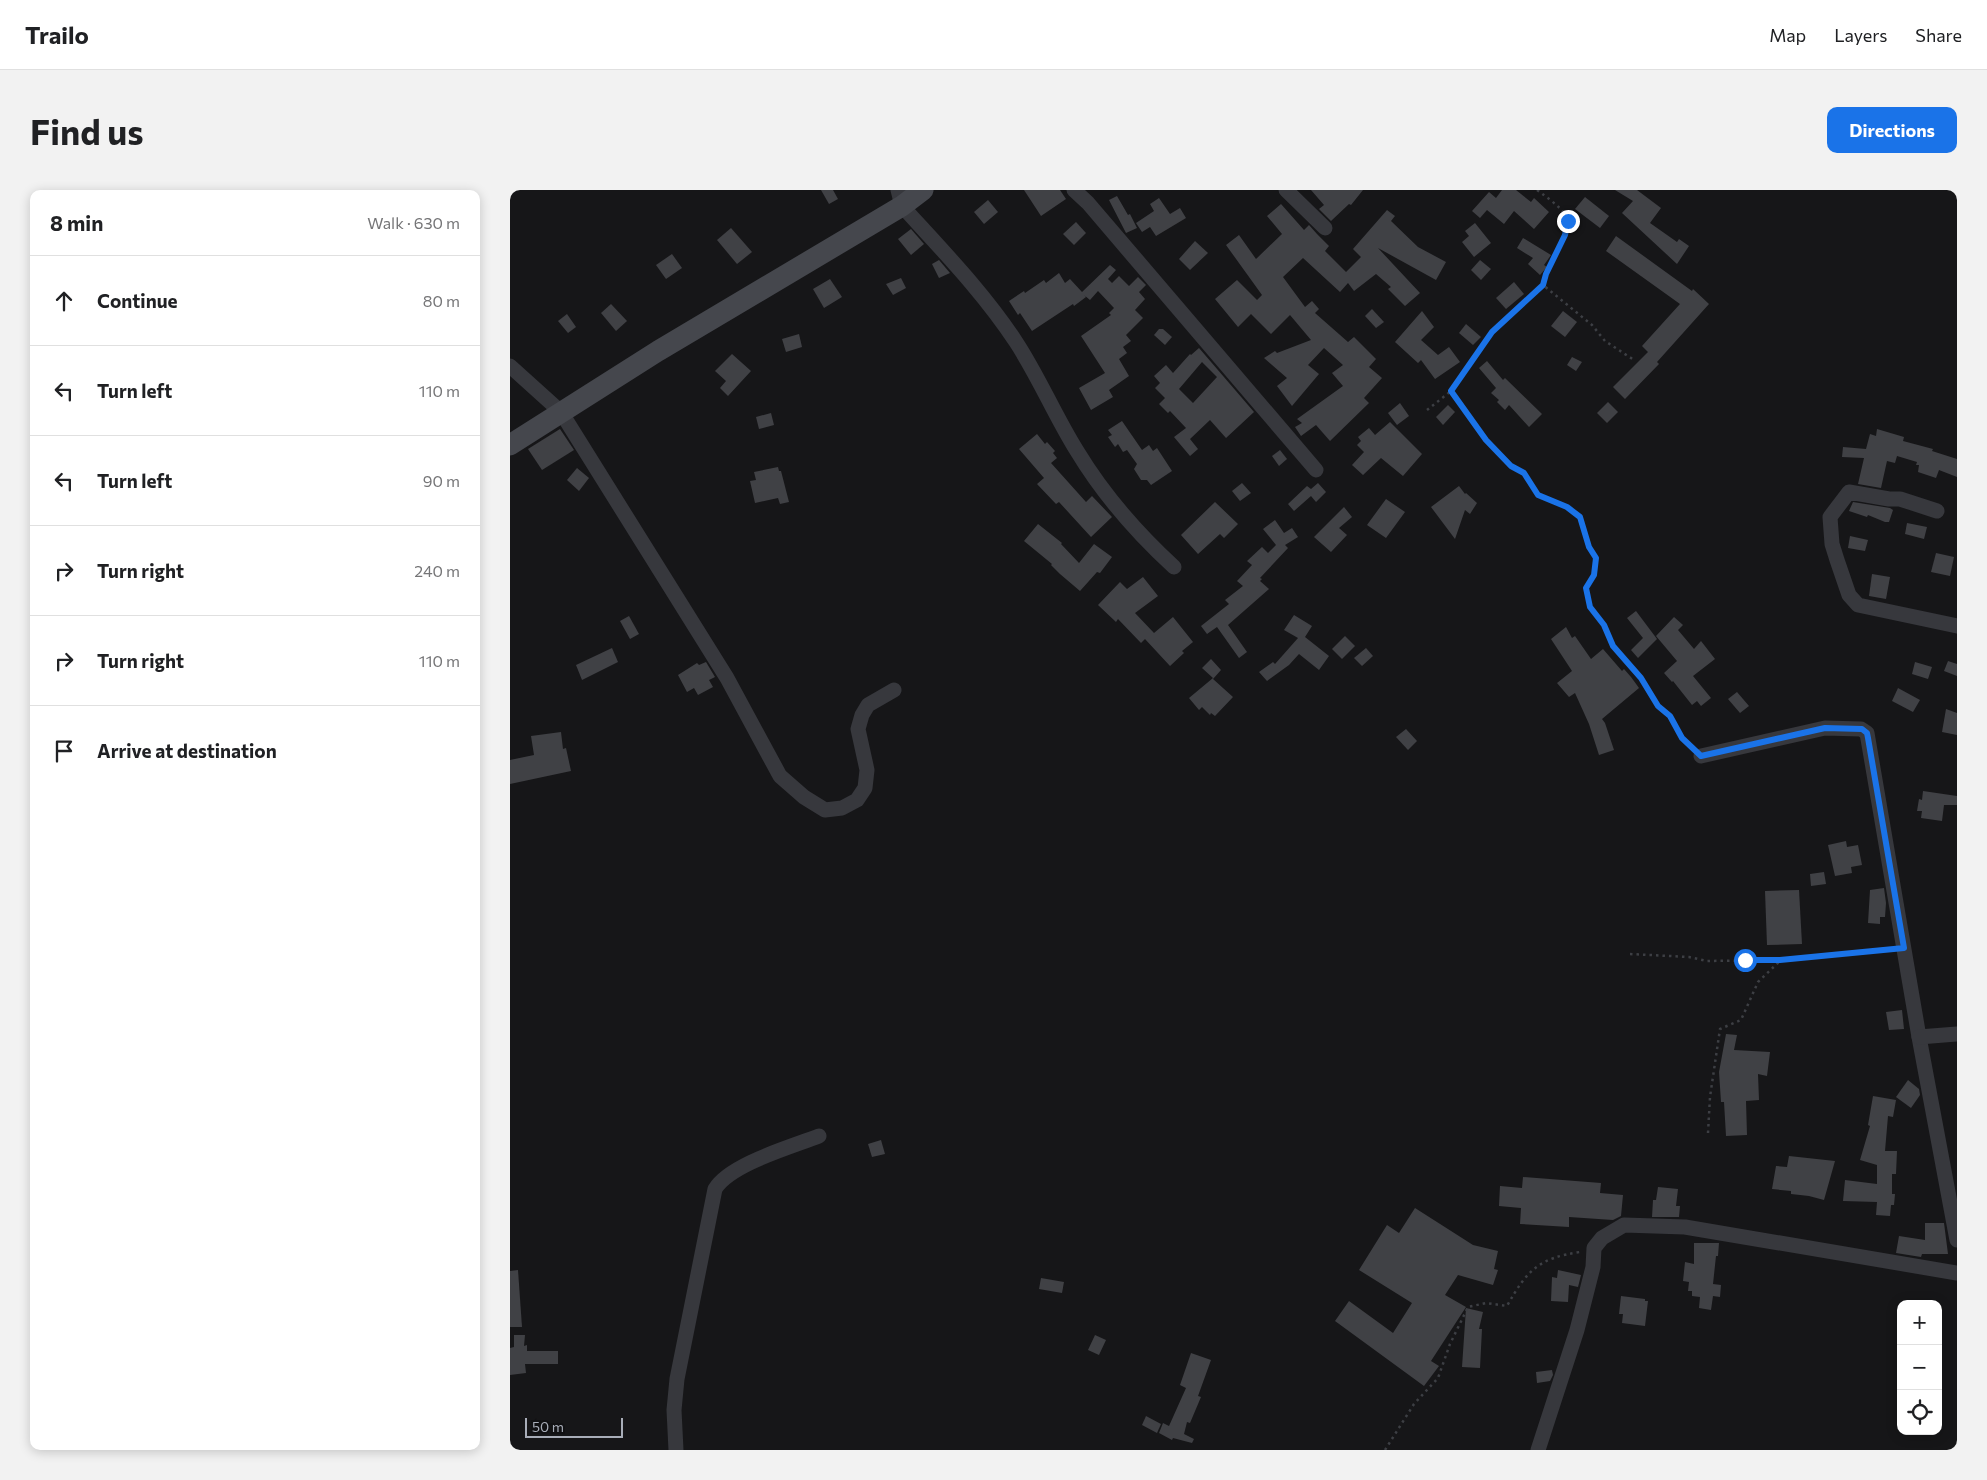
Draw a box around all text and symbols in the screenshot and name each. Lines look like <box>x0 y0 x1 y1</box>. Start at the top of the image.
text: Trailo <box>25 20 89 49</box>
text: Map <box>1769 24 1806 46</box>
text: Layers <box>1834 24 1887 46</box>
text: Share <box>1915 24 1962 46</box>
button: Directions <box>1827 107 1957 153</box>
text: Find us <box>30 109 144 152</box>
text: 8 min <box>50 210 103 235</box>
route end <box>1557 210 1580 233</box>
text: Walk · 630 m <box>367 213 460 232</box>
icon: ahead <box>50 287 78 315</box>
text: Continue <box>97 289 177 312</box>
text: 80 m <box>423 291 460 310</box>
icon: left <box>50 377 78 405</box>
text: Turn left <box>97 379 172 402</box>
text: 110 m <box>419 381 460 400</box>
icon: left <box>50 467 78 495</box>
text: Turn left <box>97 469 172 492</box>
text: 90 m <box>423 471 460 490</box>
icon: right <box>50 557 78 585</box>
text: Turn right <box>97 559 184 582</box>
text: 240 m <box>414 561 460 580</box>
icon: right <box>50 647 78 675</box>
text: Turn right <box>97 649 184 672</box>
text: 110 m <box>419 651 460 670</box>
icon: arrive <box>50 737 78 765</box>
text: Arrive at destination <box>97 739 277 762</box>
route start <box>1734 949 1757 972</box>
map controls <box>1897 1300 1942 1435</box>
button: + <box>1897 1300 1942 1345</box>
button: − <box>1897 1345 1942 1390</box>
button: locate <box>1897 1390 1942 1435</box>
scale bar <box>525 1415 622 1438</box>
text: 50 m <box>532 1418 564 1435</box>

